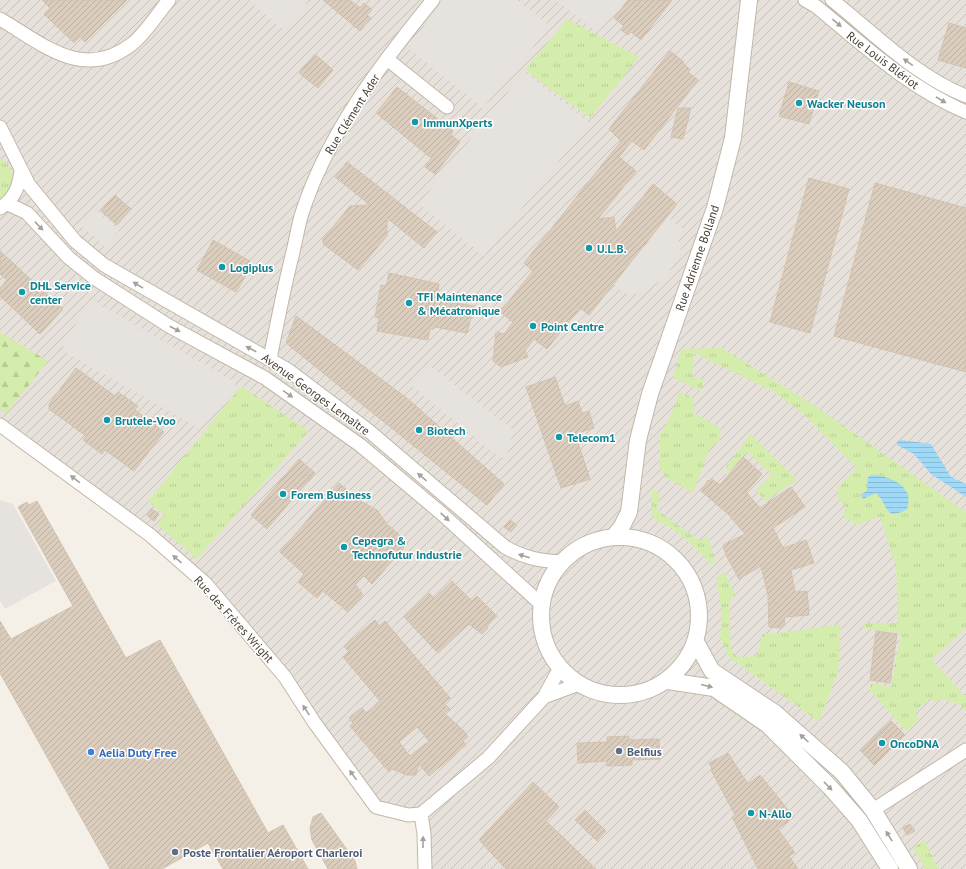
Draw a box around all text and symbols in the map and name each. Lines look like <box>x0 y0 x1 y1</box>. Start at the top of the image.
one-way arrow <box>831 19 842 28</box>
street label: Rue Louis Blériot <box>844 28 922 92</box>
one-way arrow <box>903 58 914 66</box>
street label: Rue Clément Ader <box>321 71 383 157</box>
place label: Wacker Neuson <box>807 96 886 111</box>
one-way arrow <box>935 97 947 104</box>
marker: Wacker Neuson <box>794 98 804 108</box>
place label: ImmunXperts <box>423 115 493 130</box>
marker: ImmunXperts <box>410 117 420 127</box>
street label: Rue Adrienne Bolland <box>672 203 722 313</box>
one-way arrow <box>35 220 44 231</box>
place label: U.L.B. <box>597 241 627 256</box>
marker: U.L.B. <box>584 243 594 253</box>
place label: Logiplus <box>230 260 273 275</box>
marker: Logiplus <box>217 262 227 272</box>
place label: DHL Service center <box>30 278 91 307</box>
one-way arrow <box>132 282 144 289</box>
marker: DHL Service center <box>17 287 27 297</box>
place label: TFI Maintenance & Mécatronique <box>417 289 502 318</box>
marker: TFI Maintenance & Mécatronique <box>404 298 414 308</box>
place label: Point Centre <box>541 319 604 334</box>
marker: Point Centre <box>528 321 538 331</box>
one-way arrow <box>169 326 181 333</box>
one-way arrow <box>245 345 257 352</box>
street label: Avenue Georges Lemaître <box>259 350 373 438</box>
one-way arrow <box>283 390 293 398</box>
place label: Brutele-Voo <box>115 413 176 428</box>
marker: Brutele-Voo <box>102 415 112 425</box>
place label: Biotech <box>427 423 466 438</box>
marker: Biotech <box>414 425 424 435</box>
place label: Telecom1 <box>567 430 616 445</box>
marker: Telecom1 <box>554 432 564 442</box>
one-way arrow <box>417 472 427 481</box>
one-way arrow <box>69 475 80 483</box>
place label: Forem Business <box>291 487 371 502</box>
marker: Forem Business <box>278 489 288 499</box>
one-way arrow <box>441 512 450 521</box>
place label: Cepegra & Technofutur Industrie <box>352 533 462 562</box>
marker: Cepegra & Technofutur Industrie <box>339 542 349 552</box>
one-way arrow <box>518 553 530 559</box>
one-way arrow <box>172 554 182 563</box>
street label: Rue des Frères Wright <box>191 572 277 666</box>
one-way arrow <box>701 684 713 690</box>
one-way arrow <box>303 705 310 716</box>
one-way arrow <box>799 734 809 743</box>
place label: OncoDNA <box>890 736 940 751</box>
marker: OncoDNA <box>877 738 887 748</box>
place label: Belfius <box>627 744 662 759</box>
place label: Aelia Duty Free <box>99 745 177 760</box>
marker: Belfius <box>614 746 624 756</box>
marker: Aelia Duty Free <box>86 747 96 757</box>
one-way arrow <box>349 770 357 781</box>
one-way arrow <box>823 781 832 790</box>
place label: N-Allo <box>759 806 792 821</box>
marker: N-Allo <box>746 808 756 818</box>
one-way arrow <box>885 831 893 841</box>
one-way arrow <box>420 836 427 848</box>
place label: Poste Frontalier Aéroport Charleroi <box>183 845 363 860</box>
marker: Poste Frontalier Aéroport Charleroi <box>170 847 180 857</box>

